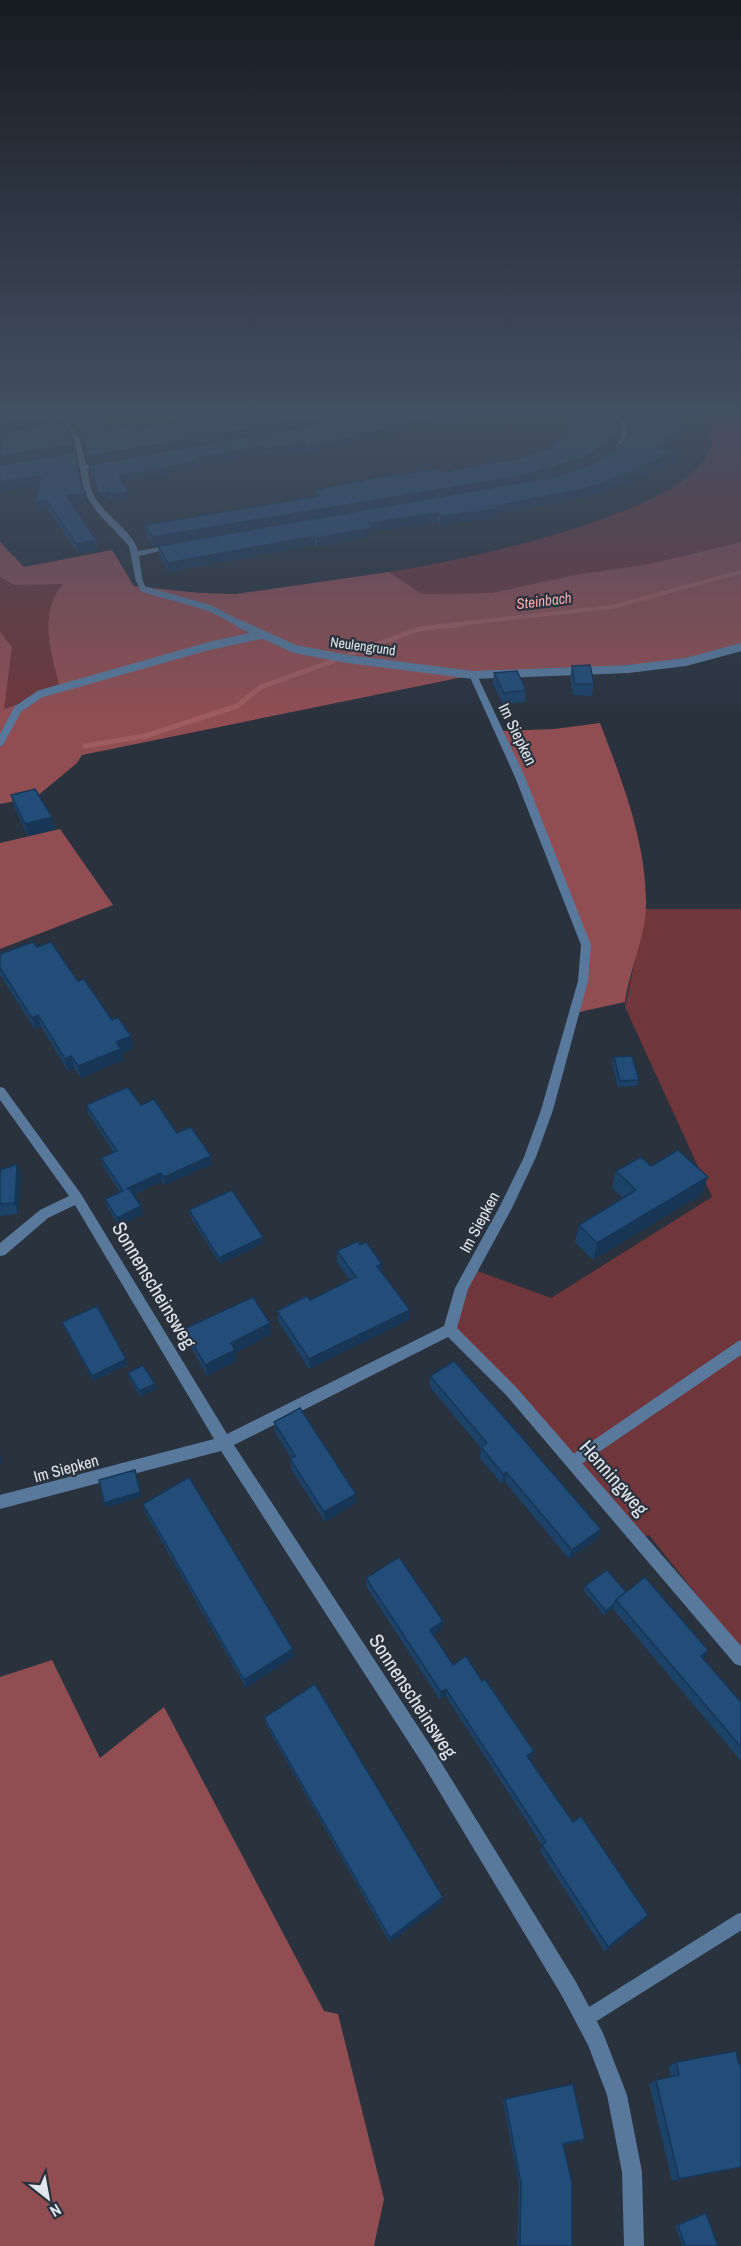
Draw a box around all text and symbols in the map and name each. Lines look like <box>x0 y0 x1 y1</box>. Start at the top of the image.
water label: Steinbach <box>515 587 573 614</box>
street label: Neulengrund <box>329 633 397 659</box>
street label: Im Siepken <box>494 699 542 769</box>
street label: Im Siepken <box>454 1188 504 1256</box>
street label: Sonnenscheinsweg <box>106 1216 203 1353</box>
street label: Henningweg <box>574 1434 655 1521</box>
street label: Im Siepken <box>31 1449 101 1487</box>
street label: Sonnenscheinsweg <box>363 1628 464 1763</box>
north arrow <box>18 2168 78 2228</box>
text: N <box>46 2199 65 2223</box>

